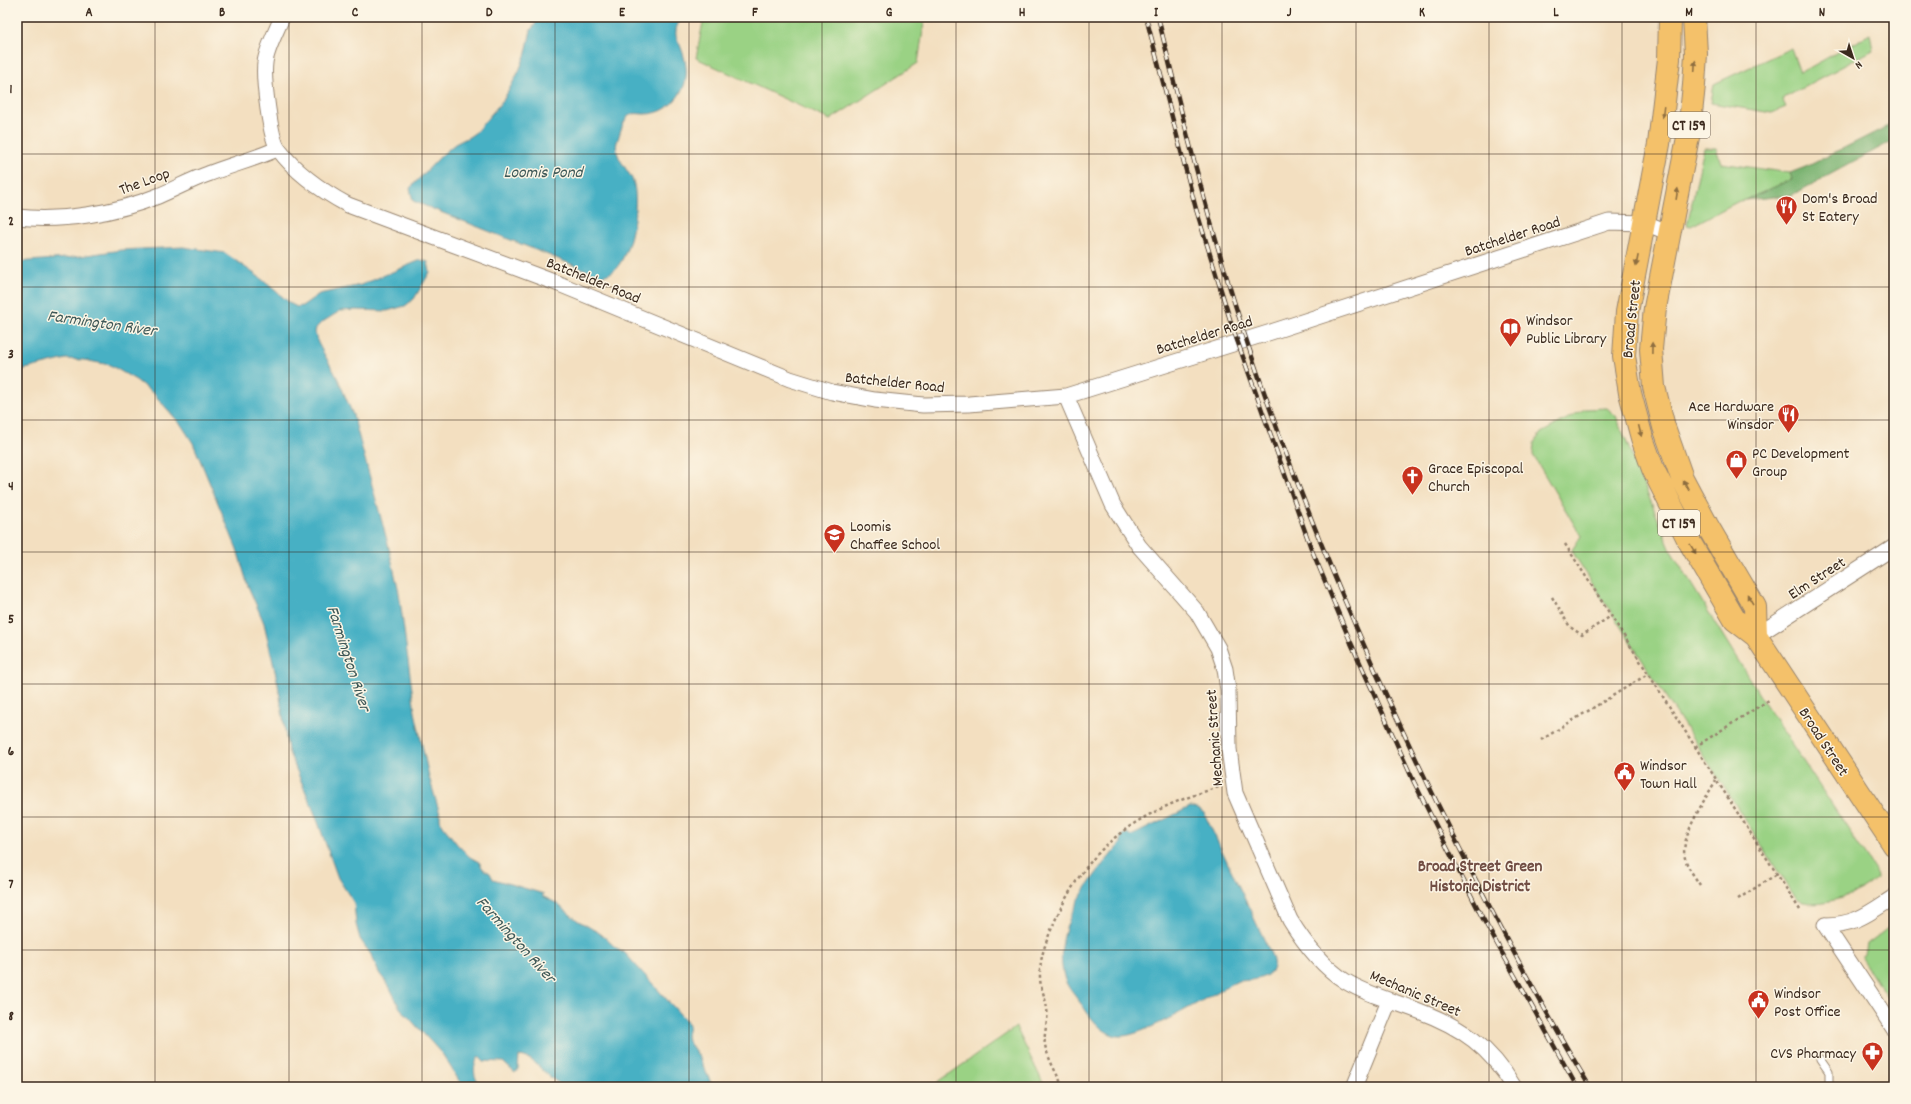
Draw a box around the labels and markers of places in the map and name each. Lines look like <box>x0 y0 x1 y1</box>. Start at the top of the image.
place label: Dom's Broad St Eatery <box>1802 188 1878 229</box>
restaurant icon: Dom's Broad St Eatery <box>1774 193 1800 226</box>
place label: Windsor Public Library <box>1526 310 1607 351</box>
library icon: Windsor Public Library <box>1498 315 1524 348</box>
place label: Ace Hardware Winsdor <box>1688 396 1774 437</box>
restaurant icon: Ace Hardware Winsdor <box>1776 401 1802 434</box>
place label: PC Development Group <box>1752 443 1850 484</box>
shop icon: PC Development Group <box>1724 448 1750 481</box>
place label: Grace Episcopal Church <box>1428 458 1523 499</box>
church icon: Grace Episcopal Church <box>1399 463 1425 496</box>
place label: Loomis Chaffee School <box>850 516 940 557</box>
school or university icon: Loomis Chaffee School <box>822 521 848 554</box>
place label: Windsor Town Hall <box>1640 755 1697 796</box>
public building icon: Windsor Town Hall <box>1612 760 1638 793</box>
place label: Windsor Post Office <box>1774 983 1841 1024</box>
public building icon: Windsor Post Office <box>1745 988 1771 1021</box>
pharmacy icon: CVS Pharmacy <box>1859 1039 1885 1072</box>
place label: CVS Pharmacy <box>1770 1043 1857 1066</box>

